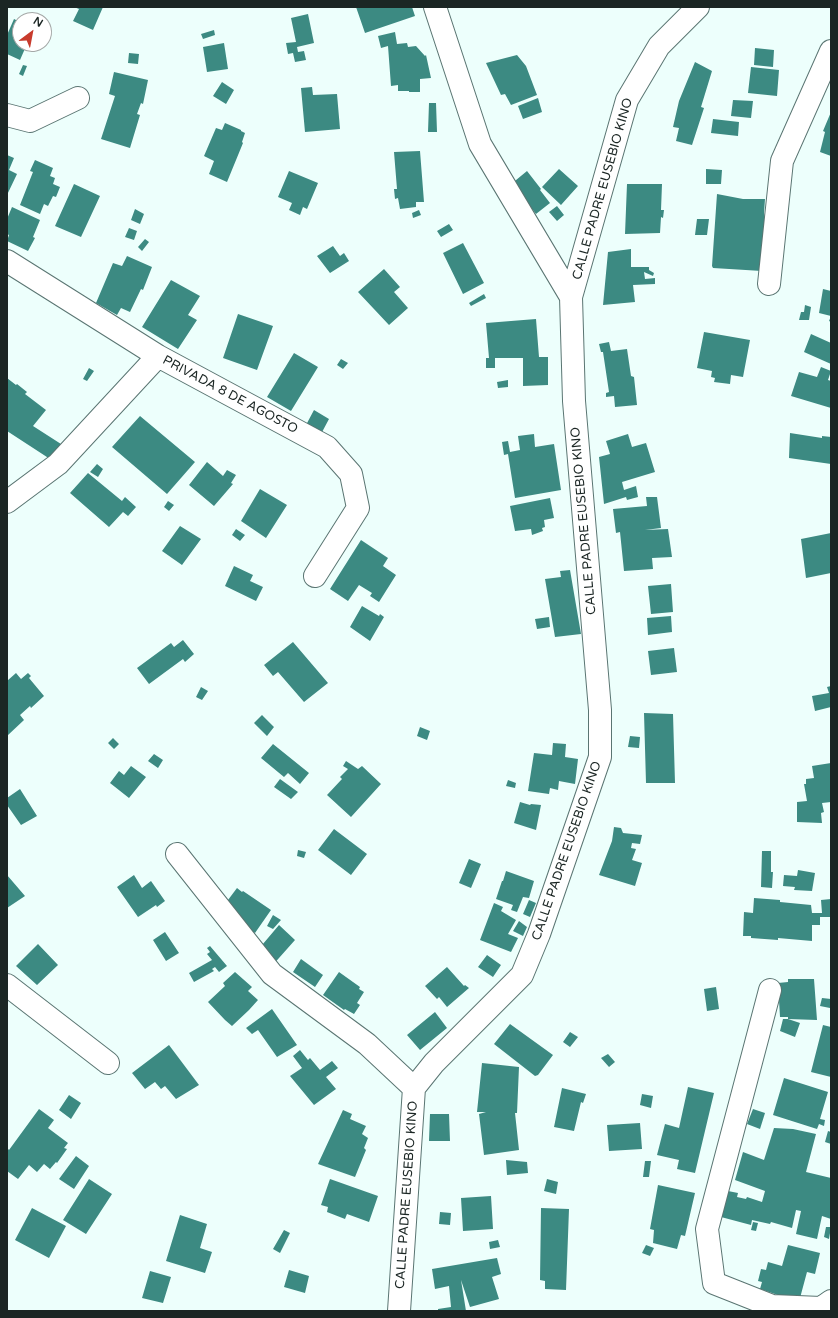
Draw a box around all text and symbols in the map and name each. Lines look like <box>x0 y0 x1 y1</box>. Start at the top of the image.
north arrow <box>12 12 52 52</box>
text: N <box>31 14 45 30</box>
street label: CALLE PADRE EUSEBIO KINO <box>570 96 636 282</box>
street label: PRIVADA 8 DE AGOSTO <box>160 353 300 437</box>
street label: CALLE PADRE EUSEBIO KINO <box>568 426 600 616</box>
street label: CALLE PADRE EUSEBIO KINO <box>529 759 605 943</box>
street label: CALLE PADRE EUSEBIO KINO <box>393 1100 421 1290</box>

